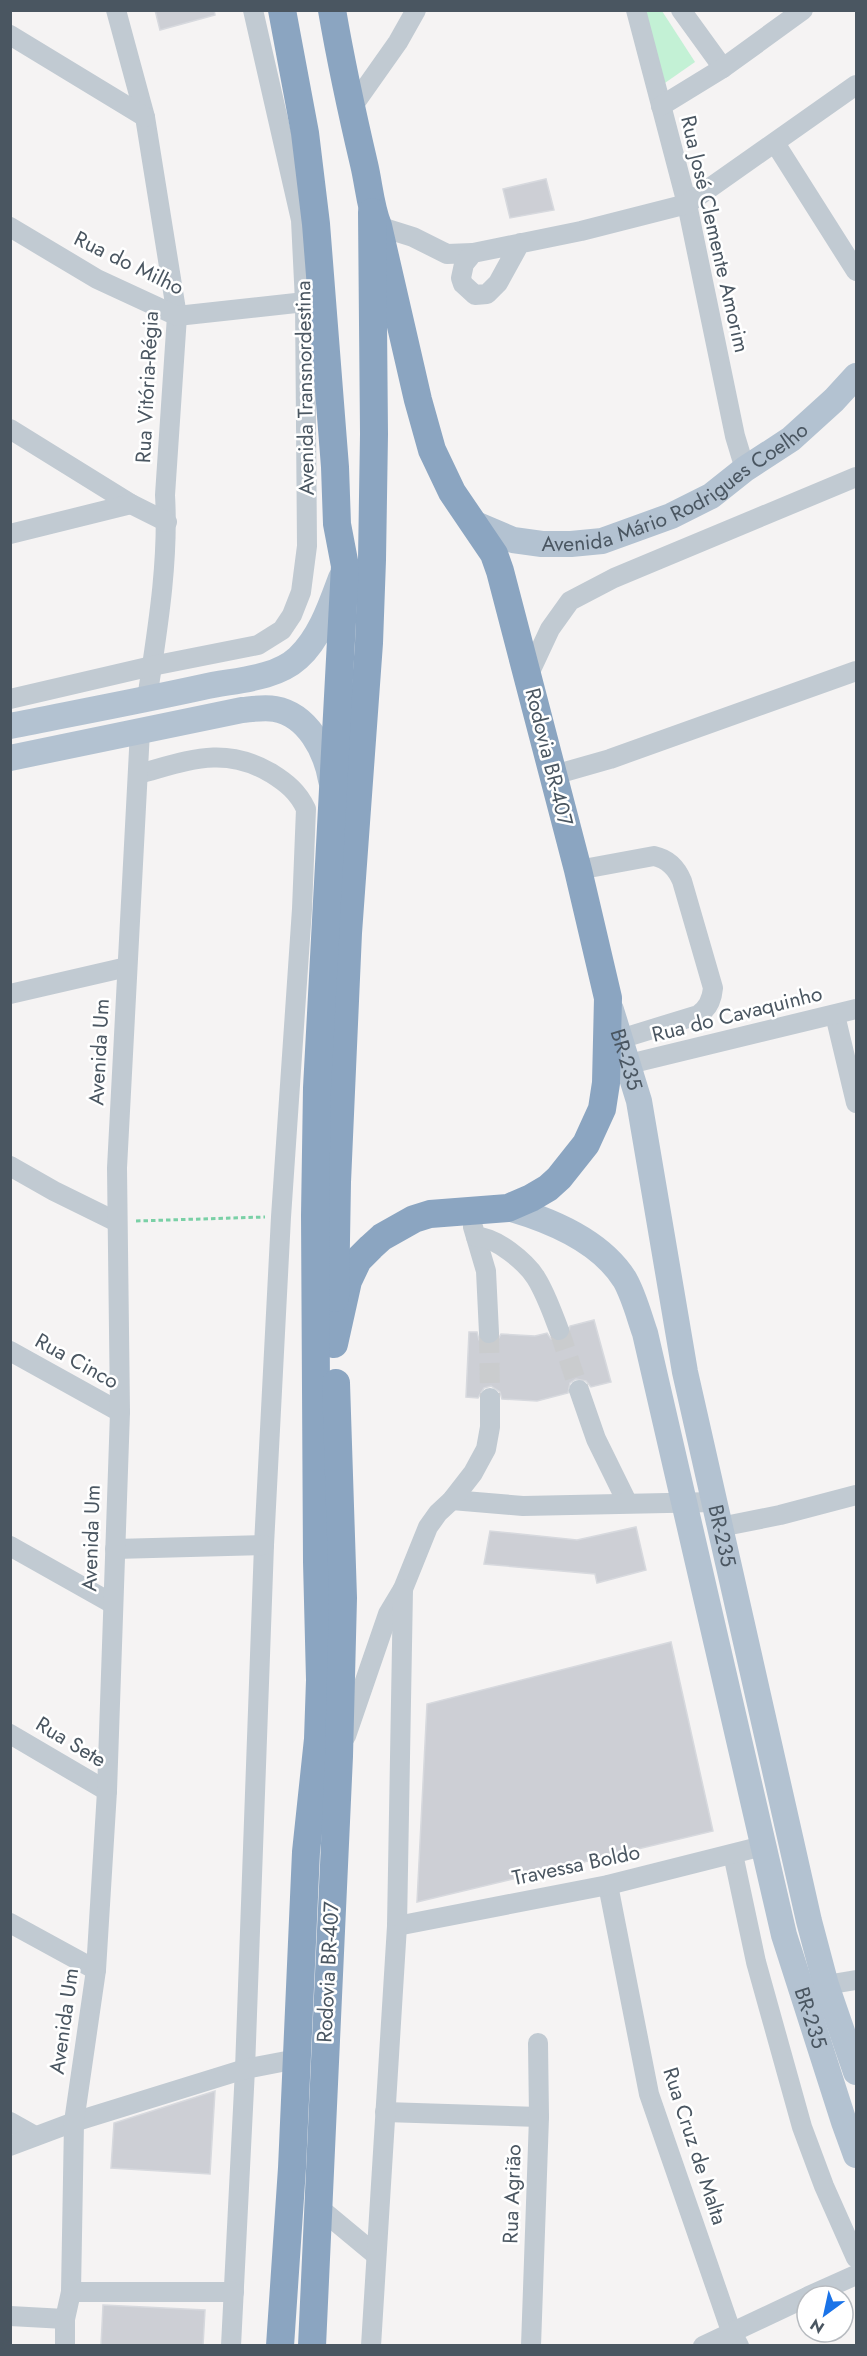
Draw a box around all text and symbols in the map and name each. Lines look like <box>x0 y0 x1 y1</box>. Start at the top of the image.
street label: Rua José Clemente Amorim <box>673 113 757 355</box>
street label: Rua do Milho <box>69 223 189 303</box>
street label: Avenida Transnordestina <box>288 280 322 496</box>
street label: Rua Vitória-Régia <box>128 310 166 464</box>
street label: Avenida Mário Rodrigues Coelho <box>541 415 815 559</box>
street label: Rodovia BR-407 <box>517 685 581 829</box>
street label: Rua do Cavaquinho <box>649 978 825 1050</box>
street label: Avenida Um <box>81 998 117 1106</box>
street label: BR-235 <box>603 1025 650 1094</box>
street label: Rua Cinco <box>30 1326 124 1396</box>
street label: Avenida Um <box>74 1484 108 1592</box>
street label: BR-235 <box>700 1502 744 1570</box>
street label: Rua Sete <box>30 1709 112 1775</box>
street label: Travessa Boldo <box>509 1837 643 1893</box>
street label: Rodovia BR-407 <box>309 1901 347 2043</box>
street label: Avenida Um <box>42 1966 86 2076</box>
street label: BR-235 <box>787 1983 835 2053</box>
street label: Rua Cruz de Malta <box>655 2063 735 2229</box>
street label: Rua Agrião <box>495 2144 529 2244</box>
north arrow <box>795 2284 855 2344</box>
text: N <box>806 2313 829 2339</box>

